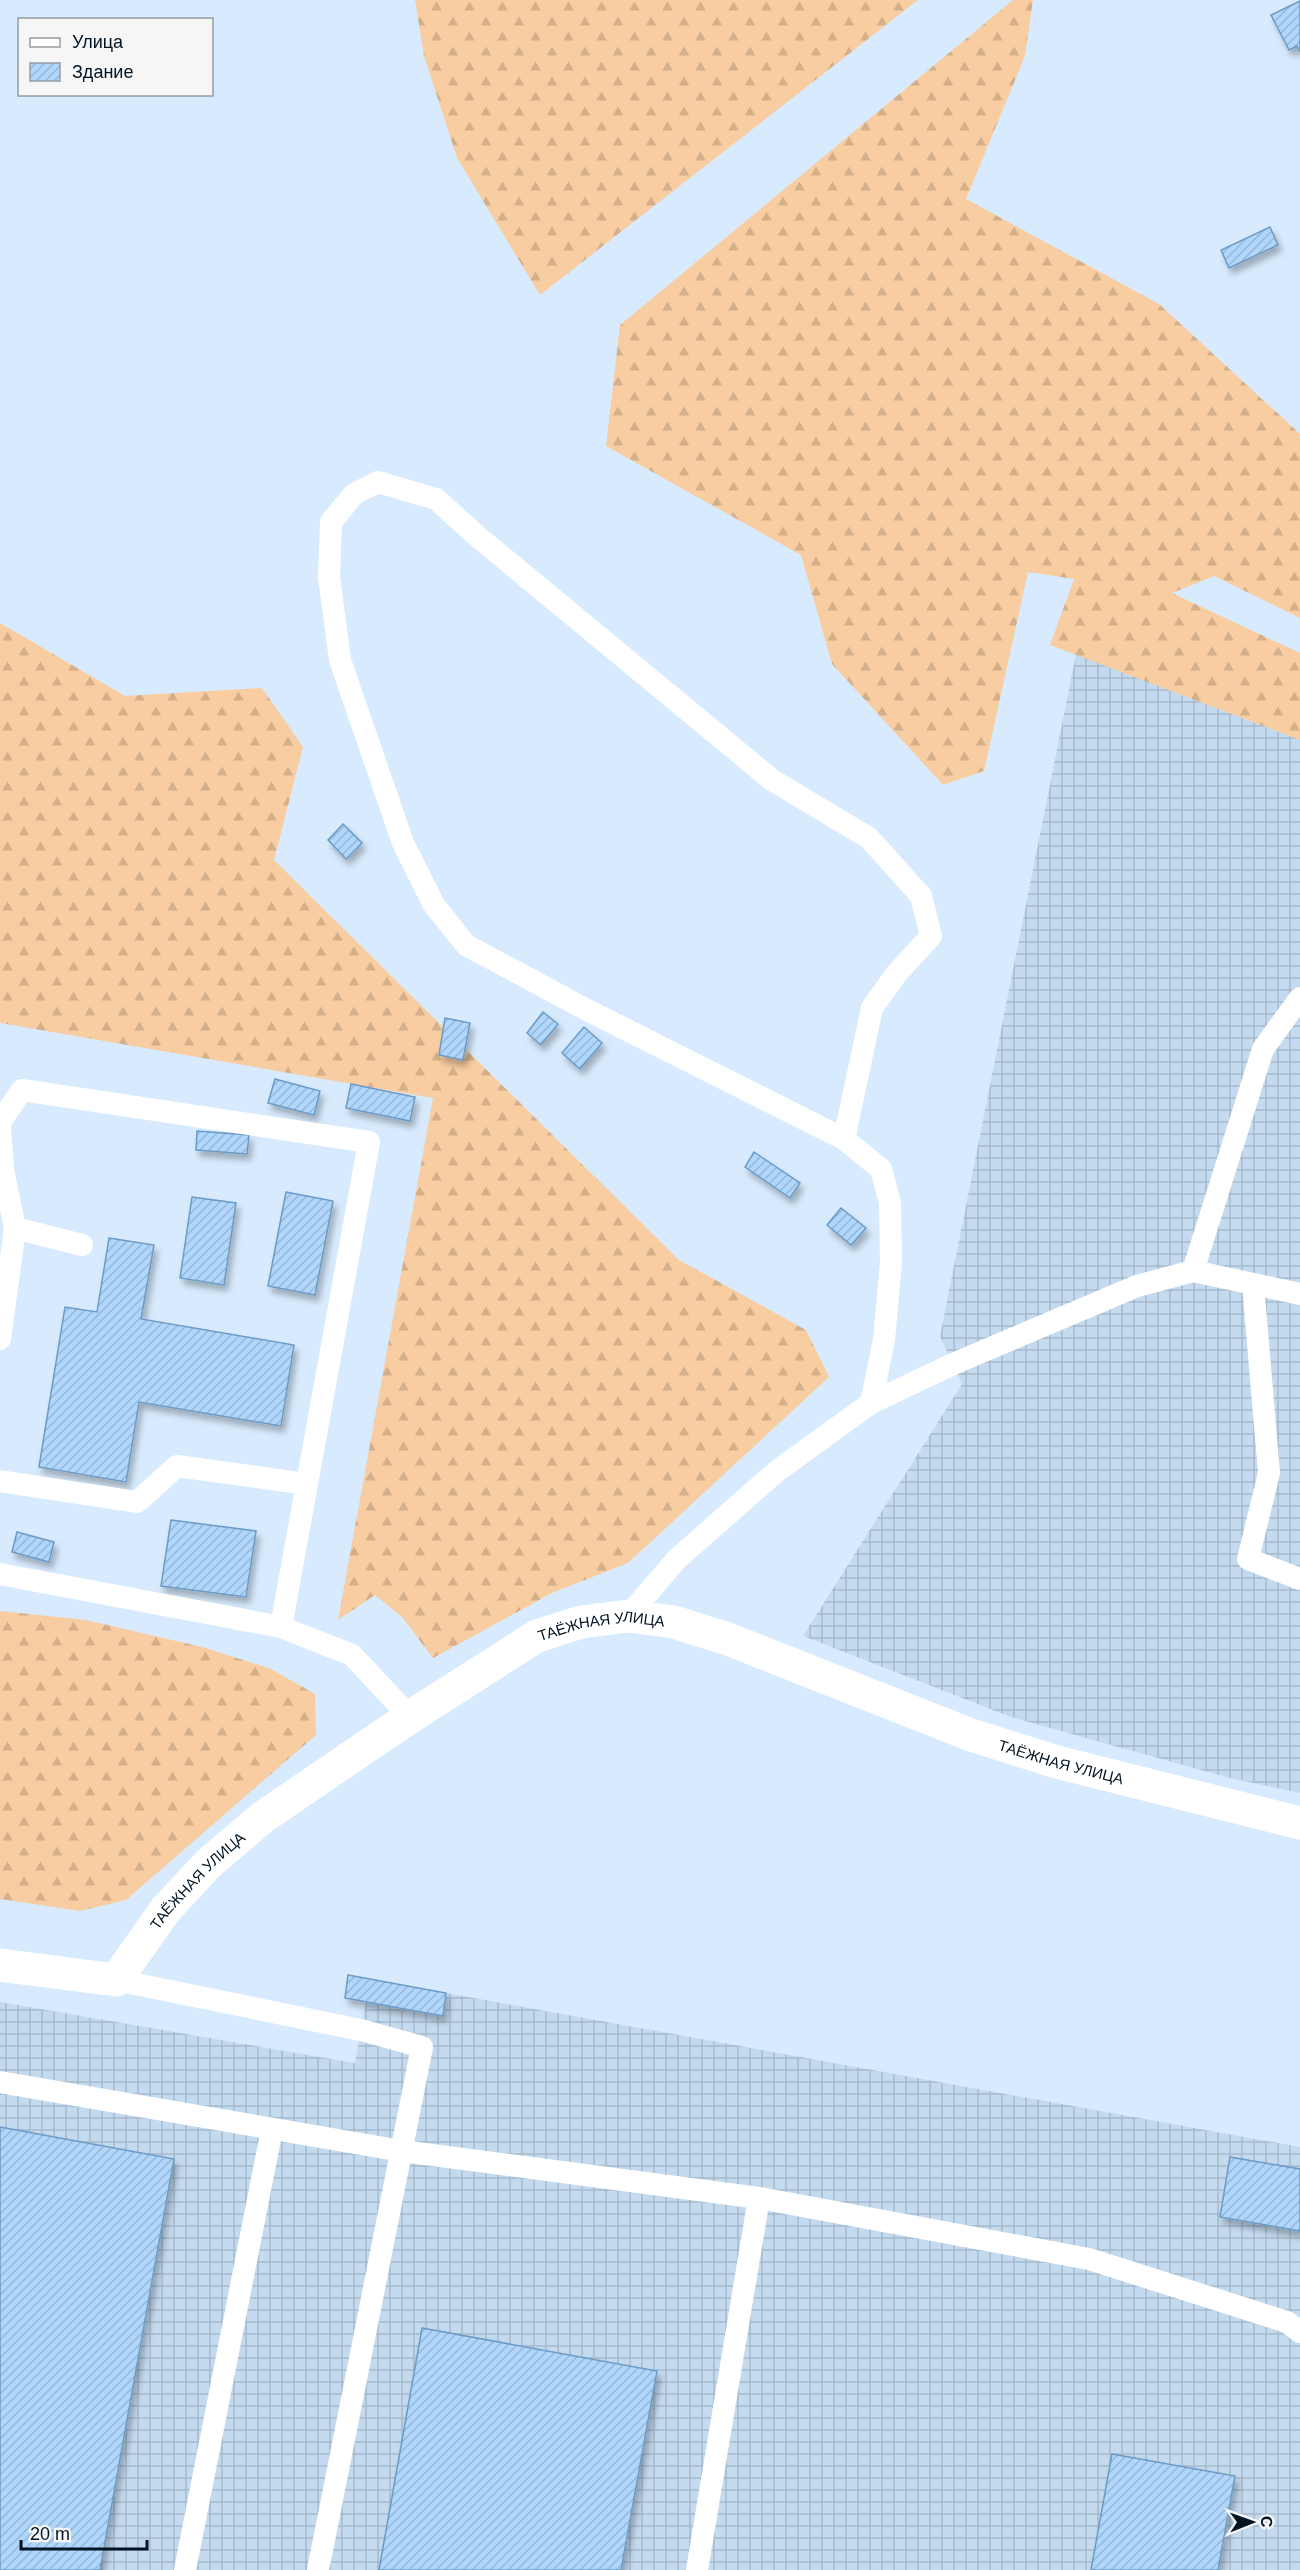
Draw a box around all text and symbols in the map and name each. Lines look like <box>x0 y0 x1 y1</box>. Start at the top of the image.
legend <box>18 18 213 96</box>
text: Улица <box>72 32 124 52</box>
text: Здание <box>72 62 133 82</box>
street label: ТАЁЖНАЯ УЛИЦА <box>536 1607 666 1644</box>
street label: ТАЁЖНАЯ УЛИЦА <box>997 1736 1126 1787</box>
street label: ТАЁЖНАЯ УЛИЦА <box>146 1828 248 1932</box>
north arrow <box>1222 2492 1282 2552</box>
scale bar <box>21 2513 147 2551</box>
text: С <box>1258 2516 1275 2528</box>
text: 20 m <box>30 2524 70 2544</box>

